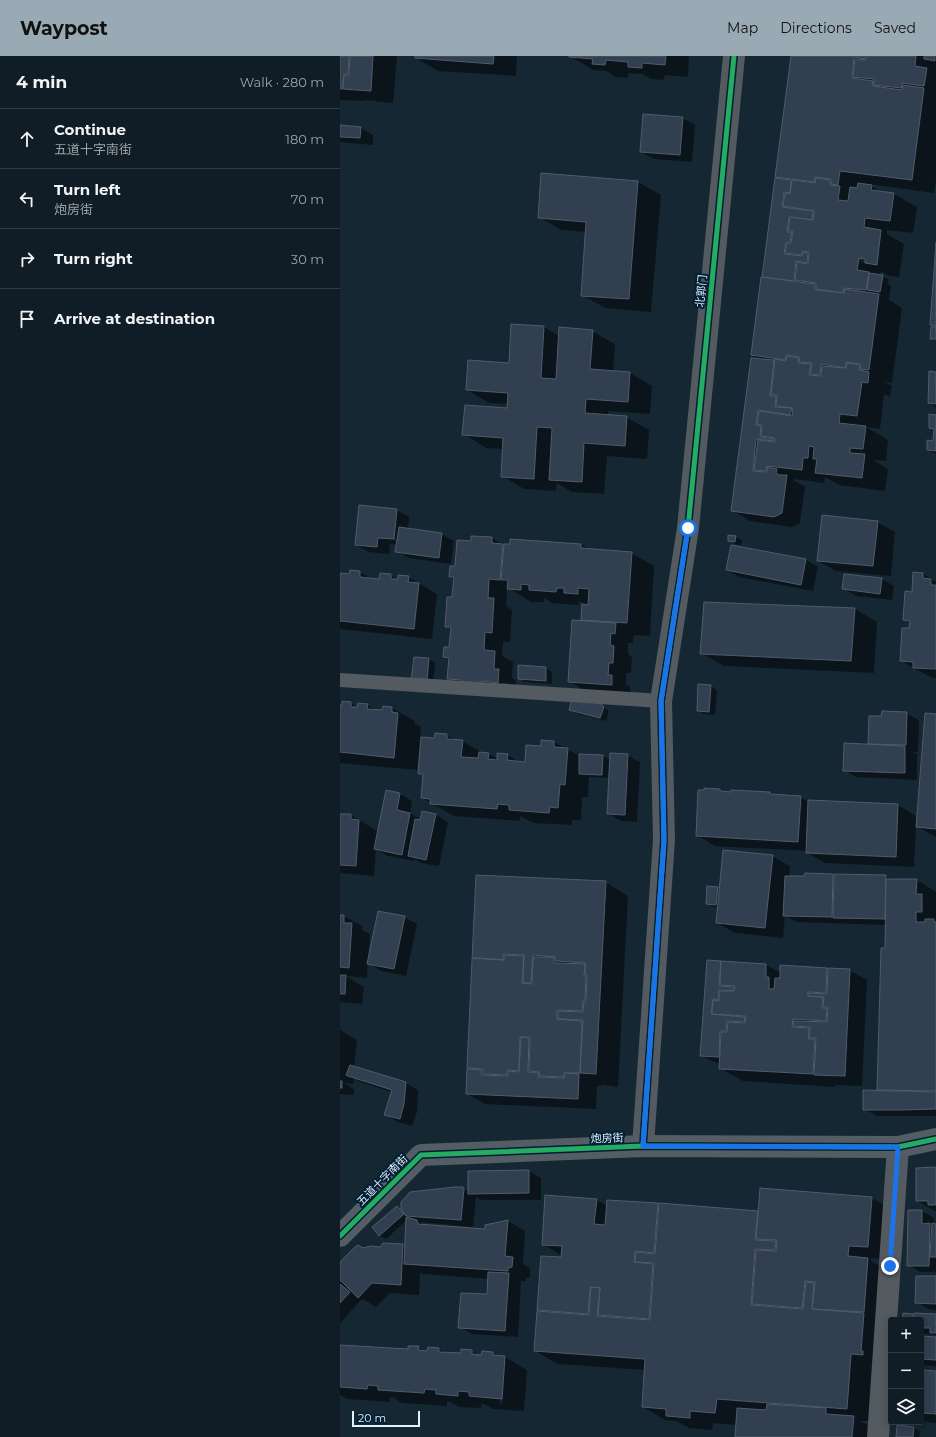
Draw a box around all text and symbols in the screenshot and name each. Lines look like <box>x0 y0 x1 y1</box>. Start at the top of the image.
text: Waypost <box>20 17 108 40</box>
text: Map <box>727 19 758 37</box>
text: Directions <box>780 19 852 37</box>
text: Saved <box>874 19 916 37</box>
text: 4 min <box>16 72 67 92</box>
text: Walk · 280 m <box>240 74 324 90</box>
text: Continue <box>54 120 126 139</box>
icon: ahead <box>16 128 38 150</box>
text: 180 m <box>285 131 324 147</box>
text: 五道十字南街 <box>54 141 132 157</box>
text: Turn left <box>54 180 121 199</box>
icon: left <box>16 188 38 210</box>
text: 70 m <box>291 191 324 207</box>
text: 炮房街 <box>54 201 93 217</box>
icon: right <box>16 248 38 270</box>
text: Turn right <box>54 249 133 268</box>
text: 30 m <box>291 251 324 267</box>
street label: 北郭门 <box>692 274 710 308</box>
icon: arrive <box>16 308 38 330</box>
text: Arrive at destination <box>54 309 215 328</box>
route start <box>679 519 697 537</box>
street label: 炮房街 <box>590 1130 624 1146</box>
street label: 五道十字南街 <box>354 1152 410 1208</box>
route end <box>881 1257 899 1275</box>
map controls <box>888 1317 924 1425</box>
button: + <box>888 1317 924 1353</box>
button: − <box>888 1353 924 1389</box>
button: layers <box>888 1389 924 1425</box>
scale bar <box>352 1409 420 1428</box>
text: 20 m <box>358 1411 386 1425</box>

